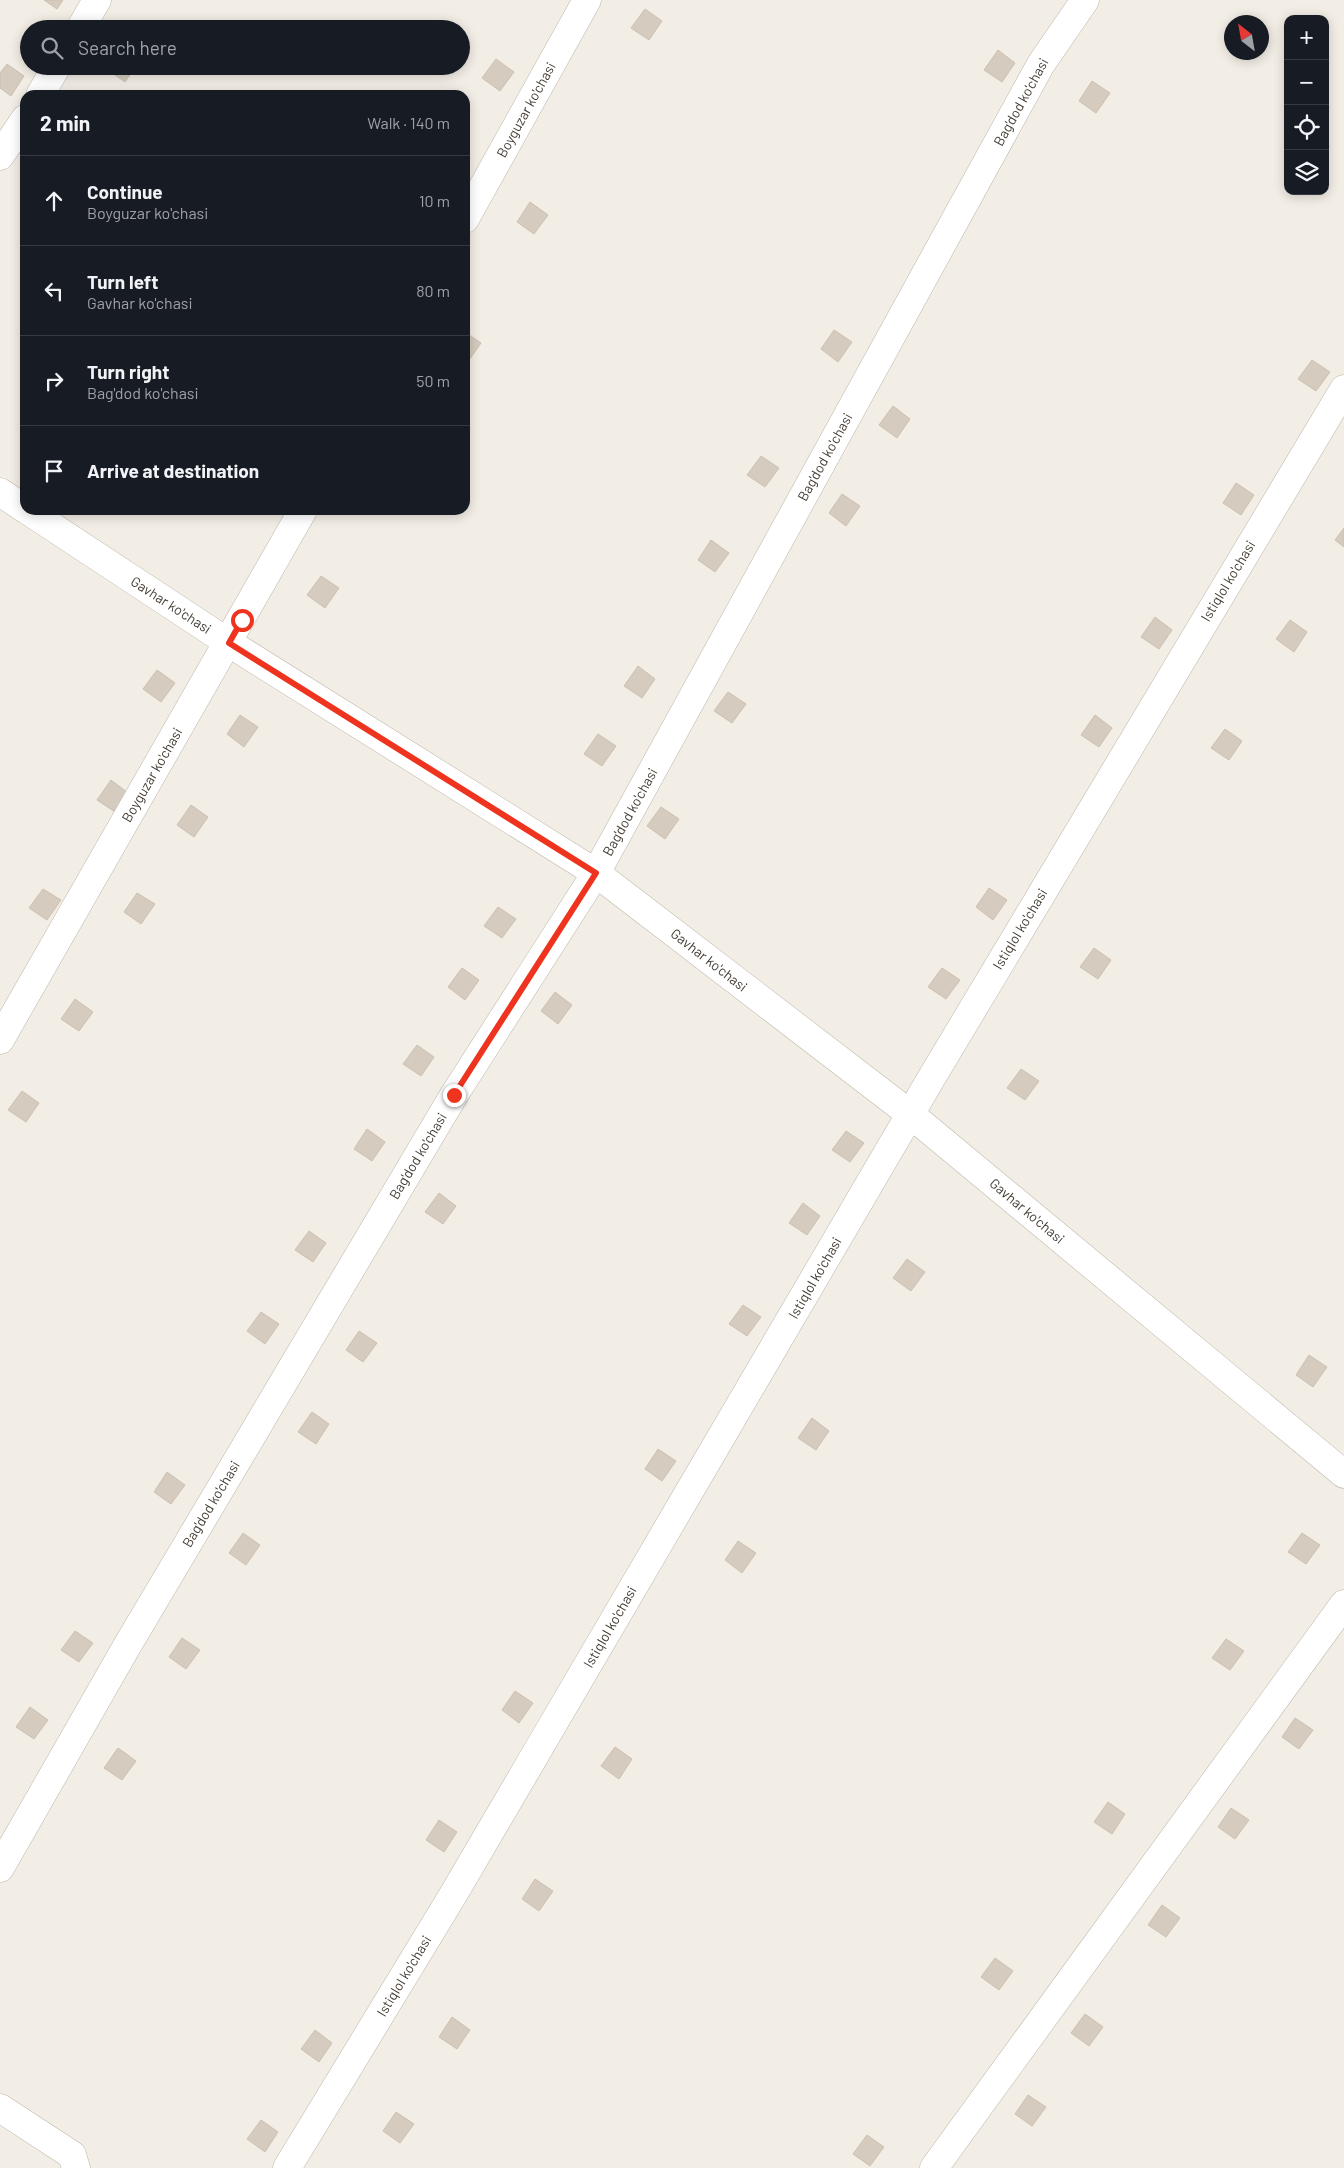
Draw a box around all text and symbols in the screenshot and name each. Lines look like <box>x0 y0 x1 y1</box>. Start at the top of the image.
north arrow <box>1224 15 1269 60</box>
map controls <box>1284 15 1329 195</box>
button: + <box>1284 15 1329 60</box>
search box <box>20 20 470 75</box>
icon: search <box>38 34 66 62</box>
text: Search here <box>78 36 177 59</box>
street label: Bag'dod ko'chasi <box>989 55 1052 149</box>
street label: Boyguzar ko'chasi <box>492 59 559 160</box>
button: − <box>1284 60 1329 105</box>
button: locate <box>1284 105 1329 150</box>
text: 2 min <box>40 110 90 135</box>
text: Walk · 140 m <box>367 113 450 132</box>
button: layers <box>1284 150 1329 195</box>
text: Continue <box>87 180 163 203</box>
icon: ahead <box>40 187 68 215</box>
text: 10 m <box>419 191 450 210</box>
text: Boyguzar ko'chasi <box>87 203 208 222</box>
text: Turn left <box>87 270 158 293</box>
icon: left <box>40 277 68 305</box>
text: 80 m <box>416 281 450 300</box>
text: Gavhar ko'chasi <box>87 293 193 312</box>
text: Turn right <box>87 360 169 383</box>
icon: right <box>40 367 68 395</box>
text: 50 m <box>416 371 450 390</box>
text: Bag'dod ko'chasi <box>87 383 199 402</box>
street label: Bag'dod ko'chasi <box>793 410 856 504</box>
icon: arrive <box>40 457 68 485</box>
text: Arrive at destination <box>87 459 259 482</box>
street label: Istiqlol ko'chasi <box>1197 537 1258 624</box>
street label: Gavhar ko'chasi <box>128 572 215 637</box>
route start <box>231 609 254 632</box>
street label: Boyguzar ko'chasi <box>118 725 185 825</box>
street label: Bag'dod ko'chasi <box>598 765 661 859</box>
street label: Istiqlol ko'chasi <box>989 885 1050 972</box>
street label: Gavhar ko'chasi <box>668 924 751 995</box>
route end <box>443 1084 466 1107</box>
street label: Bag'dod ko'chasi <box>385 1110 450 1202</box>
street label: Gavhar ko'chasi <box>986 1174 1068 1247</box>
street label: Istiqlol ko'chasi <box>784 1234 845 1322</box>
street label: Bag'dod ko'chasi <box>178 1458 243 1550</box>
street label: Istiqlol ko'chasi <box>579 1583 640 1671</box>
street label: Istiqlol ko'chasi <box>373 1932 434 2019</box>

